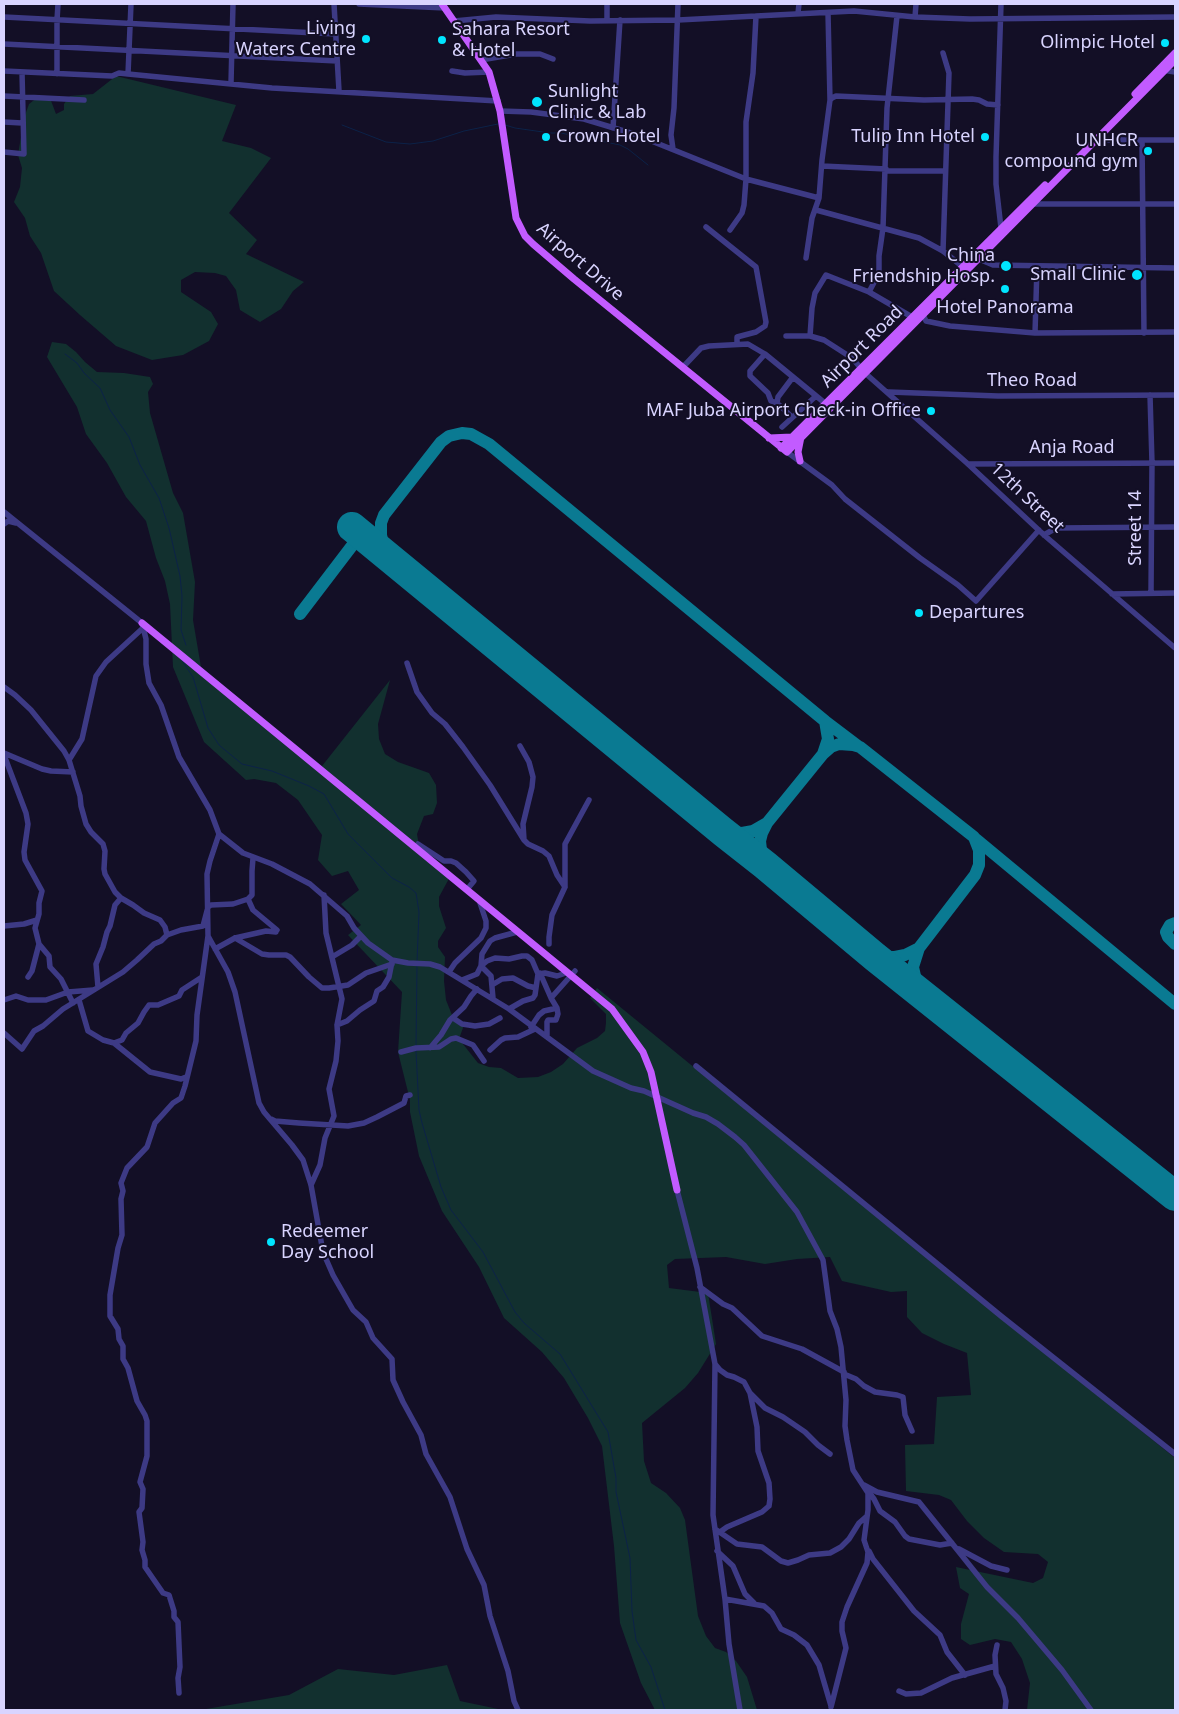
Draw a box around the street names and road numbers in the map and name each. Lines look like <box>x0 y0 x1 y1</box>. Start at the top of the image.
street label: Airport Drive <box>532 218 628 306</box>
street label: Airport Road <box>816 301 908 393</box>
street label: Theo Road <box>987 370 1077 392</box>
street label: Anja Road <box>1029 437 1115 459</box>
street label: 12th Street <box>986 458 1068 538</box>
street label: Street 14 <box>1125 490 1147 566</box>

